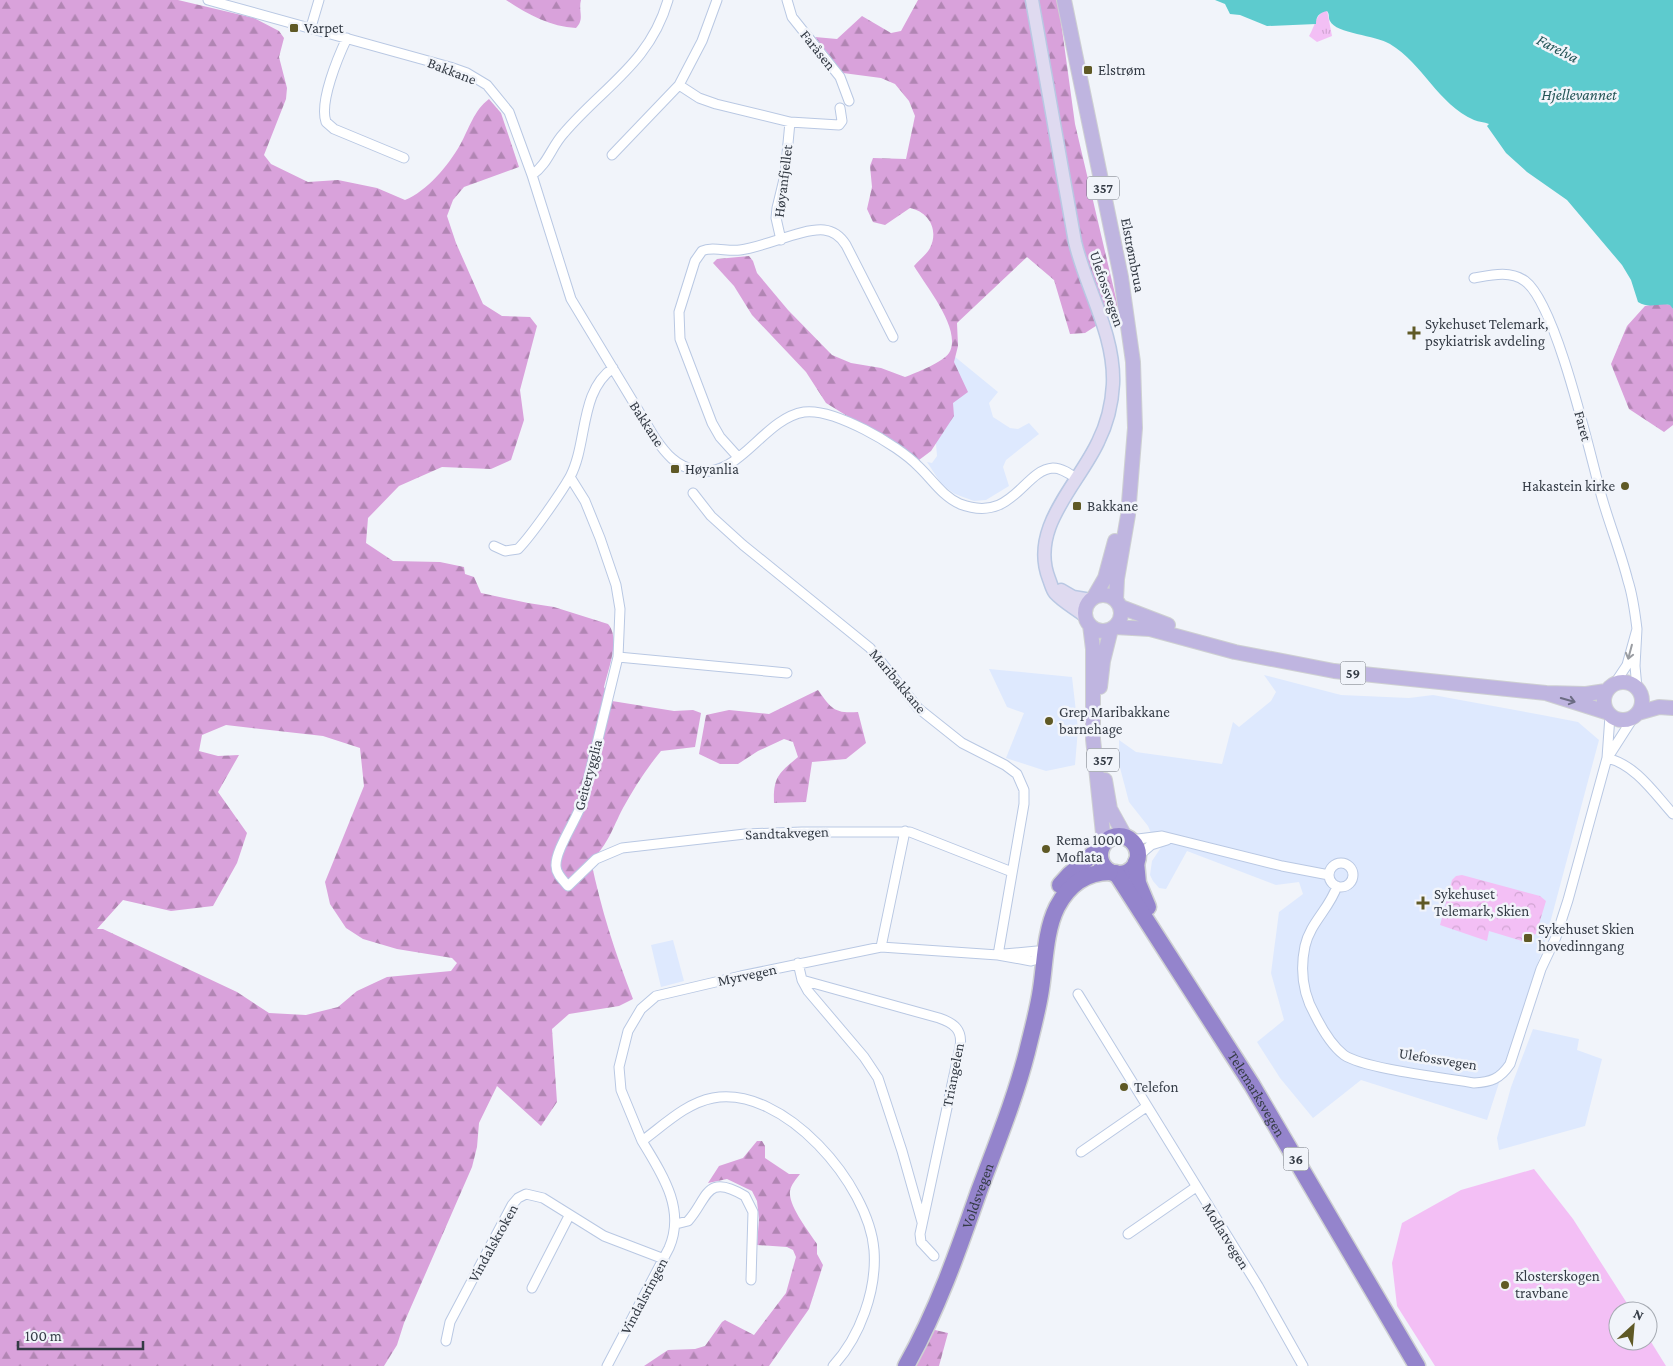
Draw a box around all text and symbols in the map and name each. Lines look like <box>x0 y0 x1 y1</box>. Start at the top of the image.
place label: Varpet <box>304 20 345 37</box>
marker: Varpet <box>288 22 300 34</box>
street label: Faråsen <box>797 27 839 73</box>
water label: Farelva <box>1534 31 1582 66</box>
street label: Bakkane <box>425 54 479 88</box>
place label: Elstrøm <box>1098 62 1145 78</box>
marker: Elstrøm <box>1082 64 1094 76</box>
water label: Hjellevannet <box>1541 86 1617 104</box>
street label: Høyanfjellet <box>771 143 797 218</box>
road number: 357 <box>1087 177 1119 200</box>
street label: Elstrømbrua <box>1118 216 1148 294</box>
street label: Ulefossvegen <box>1086 249 1127 329</box>
place label: Sykehuset Telemark, psykiatrisk avdeling <box>1425 316 1548 350</box>
marker: Sykehuset Telemark, psykiatrisk avdeling <box>1407 326 1421 340</box>
street label: Bakkane <box>626 398 668 450</box>
street label: Faret <box>1571 409 1595 444</box>
place label: Høyanlia <box>685 461 739 478</box>
marker: Høyanlia <box>669 463 681 475</box>
place label: Hakastein kirke <box>1522 478 1615 494</box>
marker: Hakastein kirke <box>1619 480 1631 492</box>
place label: Bakkane <box>1087 498 1138 514</box>
marker: Bakkane <box>1071 500 1083 512</box>
one-way arrow <box>1625 644 1635 660</box>
street label: Maribakkane <box>866 646 930 717</box>
road number: 59 <box>1340 661 1366 684</box>
one-way arrow <box>1560 695 1576 705</box>
place label: Grep Maribakkane barnehage <box>1059 704 1170 738</box>
marker: Grep Maribakkane barnehage <box>1043 715 1055 727</box>
street label: Geiterygglia <box>571 738 606 813</box>
road number: 357 <box>1087 748 1119 772</box>
street label: Sandtakvegen <box>745 824 829 843</box>
place label: Rema 1000 Moflata <box>1056 832 1123 865</box>
marker: Rema 1000 Moflata <box>1040 843 1052 855</box>
place label: Sykehuset Telemark, Skien <box>1434 886 1529 919</box>
marker: Sykehuset Telemark, Skien <box>1416 896 1430 910</box>
place label: Sykehuset Skien hovedinngang <box>1538 921 1634 955</box>
marker: Sykehuset Skien hovedinngang <box>1522 932 1534 944</box>
street label: Myrvegen <box>716 961 778 990</box>
street label: Triangelen <box>939 1042 968 1109</box>
street label: Ulefossvegen <box>1398 1045 1478 1074</box>
street label: Telemarksvegen <box>1225 1048 1289 1140</box>
place label: Telefon <box>1134 1079 1179 1095</box>
marker: Telefon <box>1118 1081 1130 1093</box>
road number: 36 <box>1284 1148 1308 1170</box>
street label: Voldsvegen <box>958 1161 997 1230</box>
street label: Moflatvegen <box>1198 1200 1253 1273</box>
street label: Vindalskroken <box>465 1201 521 1285</box>
street label: Vindalsringen <box>617 1255 672 1337</box>
place label: Klosterskogen travbane <box>1515 1268 1600 1301</box>
marker: Klosterskogen travbane <box>1499 1279 1511 1291</box>
north arrow <box>1608 1301 1658 1351</box>
text: N <box>1631 1305 1647 1324</box>
scale bar <box>18 1318 142 1350</box>
text: 100 m <box>25 1328 62 1344</box>

